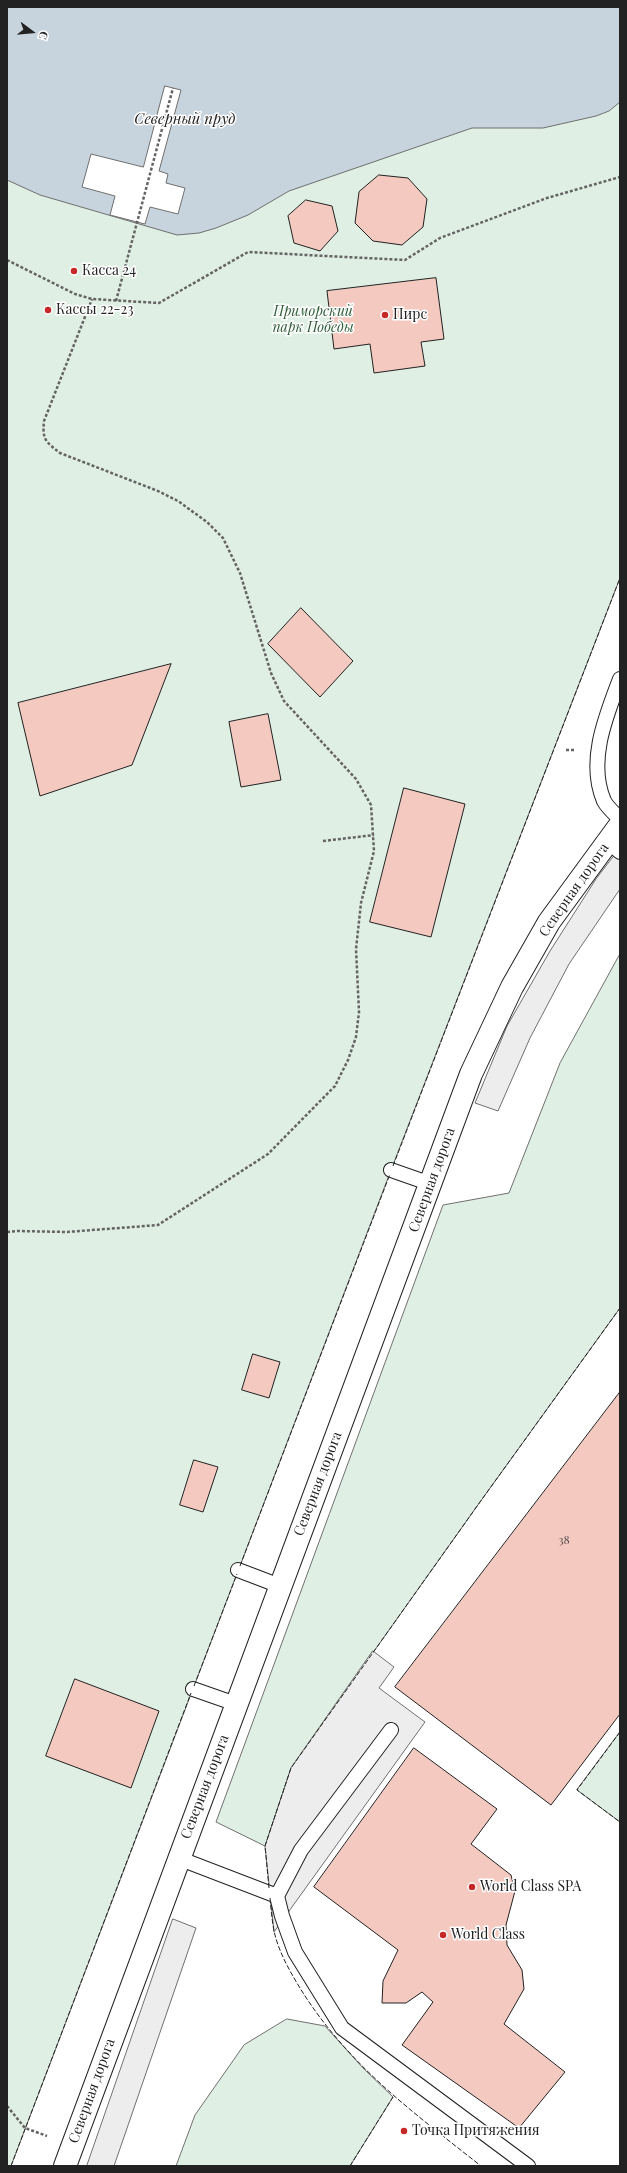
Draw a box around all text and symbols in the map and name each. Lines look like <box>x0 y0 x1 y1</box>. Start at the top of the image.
north arrow <box>12 12 52 52</box>
text: С <box>36 30 52 41</box>
water label: Северный пруд <box>134 110 236 128</box>
place label: Касса 24 <box>82 263 136 279</box>
marker: Касса 24 <box>69 266 79 276</box>
place label: Кассы 22-23 <box>56 302 134 318</box>
park label: Приморский парк Победы <box>272 304 354 336</box>
marker: Кассы 22-23 <box>43 305 53 315</box>
place label: Пирс <box>393 307 427 323</box>
marker: Пирс <box>380 310 390 320</box>
street label: Северная дорога <box>535 840 613 940</box>
street label: Северная дорога <box>405 1125 459 1235</box>
street label: Северная дорога <box>290 1429 346 1539</box>
house number: 38 <box>558 1533 570 1547</box>
street label: Северная дорога <box>177 1732 233 1842</box>
place label: World Class SPA <box>480 1879 581 1895</box>
marker: World Class SPA <box>467 1882 477 1892</box>
place label: World Class <box>451 1927 525 1943</box>
marker: World Class <box>438 1930 448 1940</box>
street label: Северная дорога <box>65 2036 119 2146</box>
place label: Точка Притяжения <box>412 2123 539 2139</box>
marker: Точка Притяжения <box>399 2126 409 2136</box>

